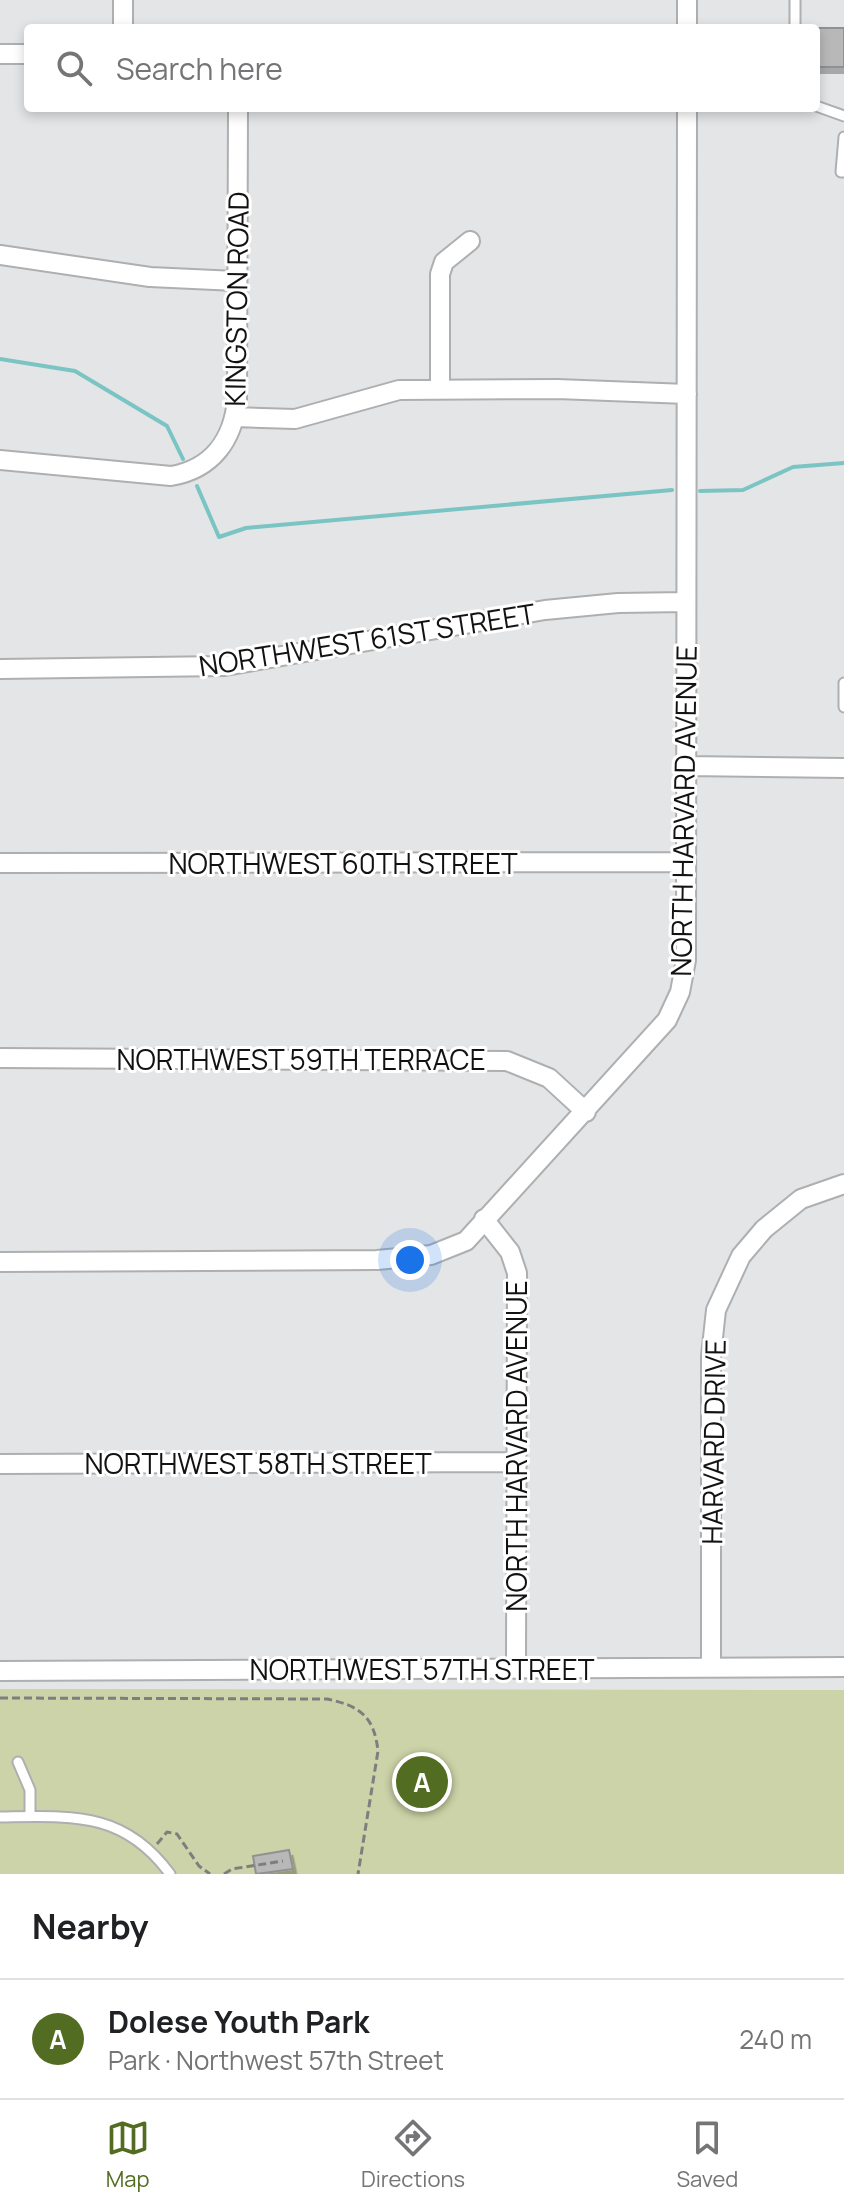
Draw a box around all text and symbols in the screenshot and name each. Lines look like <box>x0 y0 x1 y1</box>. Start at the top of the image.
search box <box>24 24 820 112</box>
icon: search <box>52 46 96 90</box>
text: Search here <box>116 48 283 89</box>
street label: KINGSTON ROAD <box>215 191 257 407</box>
street label: NORTHWEST 61ST STREET <box>196 594 538 684</box>
street label: NORTH HARVARD AVENUE <box>661 645 705 977</box>
street label: NORTHWEST 60TH STREET <box>168 844 518 882</box>
street label: NORTHWEST 59TH TERRACE <box>116 1040 486 1078</box>
your location <box>390 1240 430 1280</box>
street label: NORTH HARVARD AVENUE <box>497 1280 535 1612</box>
street label: HARVARD DRIVE <box>692 1339 734 1545</box>
street label: NORTHWEST 58TH STREET <box>84 1444 432 1482</box>
street label: NORTHWEST 57TH STREET <box>249 1650 595 1688</box>
pin: A <box>396 1752 448 1812</box>
text: Nearby <box>32 1903 148 1949</box>
text: Dolese Youth Park <box>108 2001 370 2042</box>
text: A <box>49 2021 67 2057</box>
text: 240 m <box>739 2021 812 2057</box>
text: Park · Northwest 57th Street <box>108 2042 444 2078</box>
tab: Map <box>106 2116 150 2194</box>
tab: Directions <box>361 2116 465 2194</box>
tab: Saved <box>676 2116 738 2194</box>

